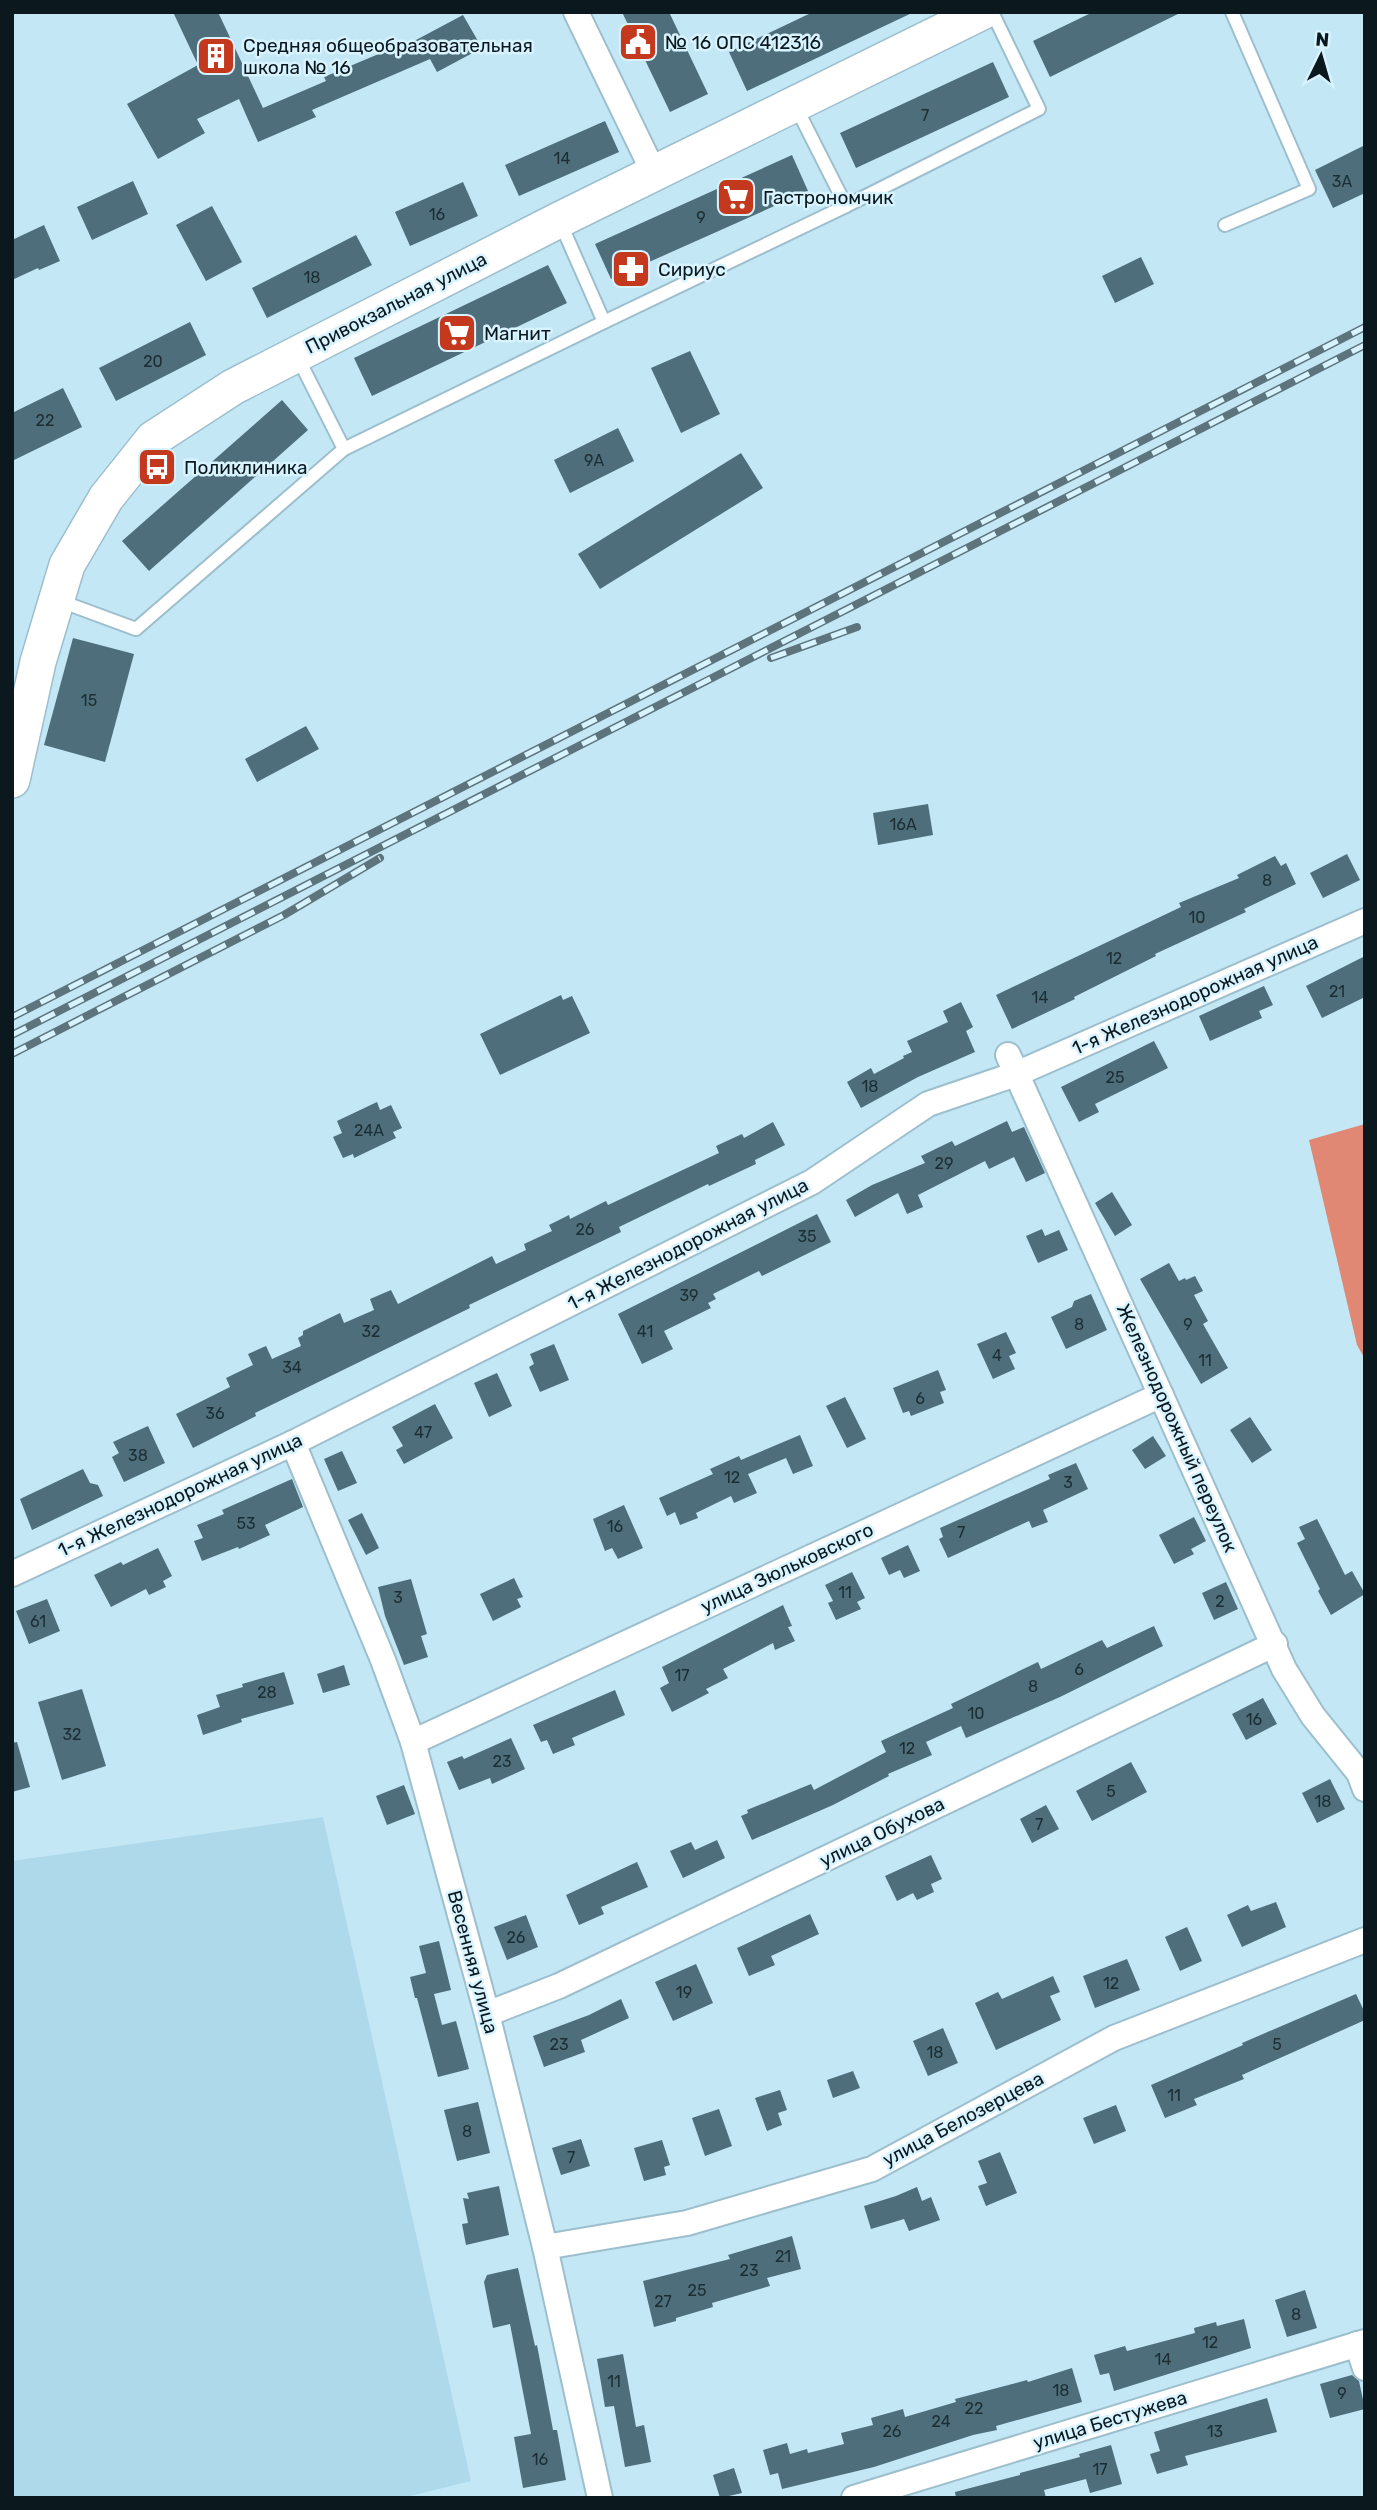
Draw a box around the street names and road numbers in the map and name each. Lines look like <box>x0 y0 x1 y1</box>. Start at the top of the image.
street label: Привокзальная улица <box>301 247 491 359</box>
street label: 1-я Железнодорожная улица <box>1068 930 1322 1060</box>
street label: 1-я Железнодорожная улица <box>564 1173 812 1315</box>
street label: Железнодорожный переулок <box>1112 1300 1242 1556</box>
street label: 1-я Железнодорожная улица <box>54 1428 306 1562</box>
street label: улица Зюльковского <box>697 1518 877 1618</box>
street label: улица Обухова <box>816 1792 948 1872</box>
street label: Весенняя улица <box>443 1888 503 2036</box>
street label: улица Белозерцева <box>879 2067 1047 2171</box>
street label: улица Бестужева <box>1030 2386 1190 2454</box>

